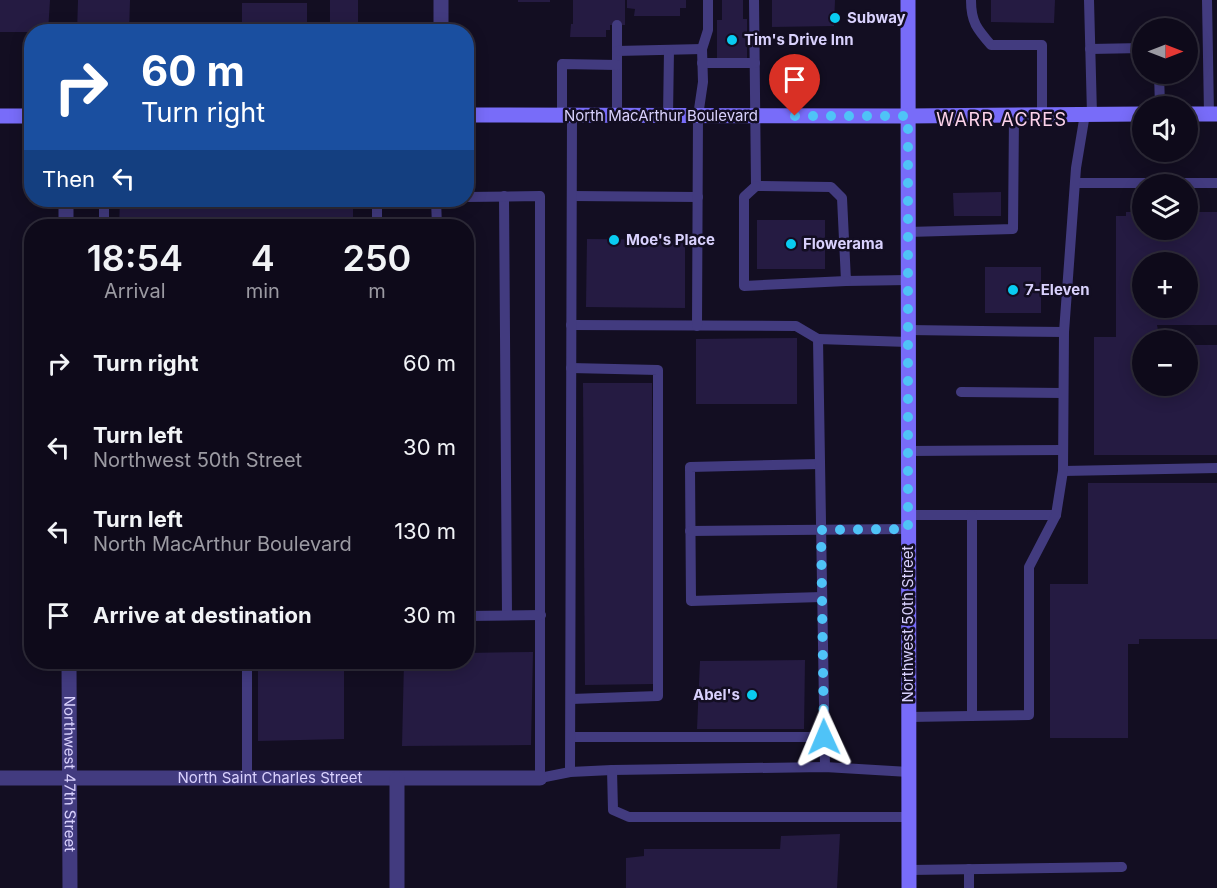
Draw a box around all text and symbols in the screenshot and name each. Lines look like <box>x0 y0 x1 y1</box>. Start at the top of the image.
place label: Subway <box>847 8 906 27</box>
marker: Subway <box>828 11 842 25</box>
north arrow <box>1132 18 1198 84</box>
map controls <box>1132 18 1198 396</box>
place label: Tim's Drive Inn <box>744 30 854 49</box>
marker: Tim's Drive Inn <box>725 33 739 47</box>
text: 60 m <box>141 45 245 96</box>
icon: right <box>42 48 120 126</box>
pin <box>769 54 820 116</box>
icon: arrive <box>778 63 811 96</box>
text: Turn right <box>141 96 265 129</box>
button: sound <box>1132 96 1198 162</box>
street label: North MacArthur Boulevard <box>564 106 758 125</box>
district label: WARR ACRES <box>936 109 1068 130</box>
icon: left <box>107 162 140 195</box>
text: Then <box>42 166 95 192</box>
button: layers <box>1132 174 1198 240</box>
place label: Moe's Place <box>626 230 715 249</box>
marker: Moe's Place <box>607 233 621 247</box>
place label: Flowerama <box>803 234 883 253</box>
text: 18:54 <box>87 236 183 280</box>
text: 4 <box>251 236 275 280</box>
text: 250 <box>342 236 411 280</box>
marker: Flowerama <box>784 237 798 251</box>
button: + <box>1132 252 1198 318</box>
text: Arrival <box>104 279 166 303</box>
text: min <box>246 279 280 303</box>
text: m <box>368 279 386 303</box>
place label: 7-Eleven <box>1025 280 1090 299</box>
marker: 7-Eleven <box>1006 283 1020 297</box>
button: − <box>1132 330 1198 396</box>
icon: right <box>42 347 75 380</box>
text: Turn right <box>93 350 199 376</box>
text: 60 m <box>403 350 456 376</box>
text: Turn left <box>93 422 183 448</box>
icon: left <box>42 431 75 464</box>
text: 30 m <box>403 434 456 460</box>
text: Northwest 50th Street <box>93 448 302 472</box>
text: Turn left <box>93 506 183 532</box>
icon: left <box>42 515 75 548</box>
text: 130 m <box>394 518 456 544</box>
text: North MacArthur Boulevard <box>93 532 352 556</box>
street label: Northwest 50th Street <box>898 545 917 702</box>
icon: arrive <box>42 599 75 632</box>
text: Arrive at destination <box>93 602 312 628</box>
text: 30 m <box>403 602 456 628</box>
place label: Abel's <box>693 685 740 704</box>
marker: Abel's <box>745 688 759 702</box>
street label: Northwest 47th Street <box>60 696 80 852</box>
position arrow <box>792 705 856 769</box>
street label: North Saint Charles Street <box>177 768 363 787</box>

